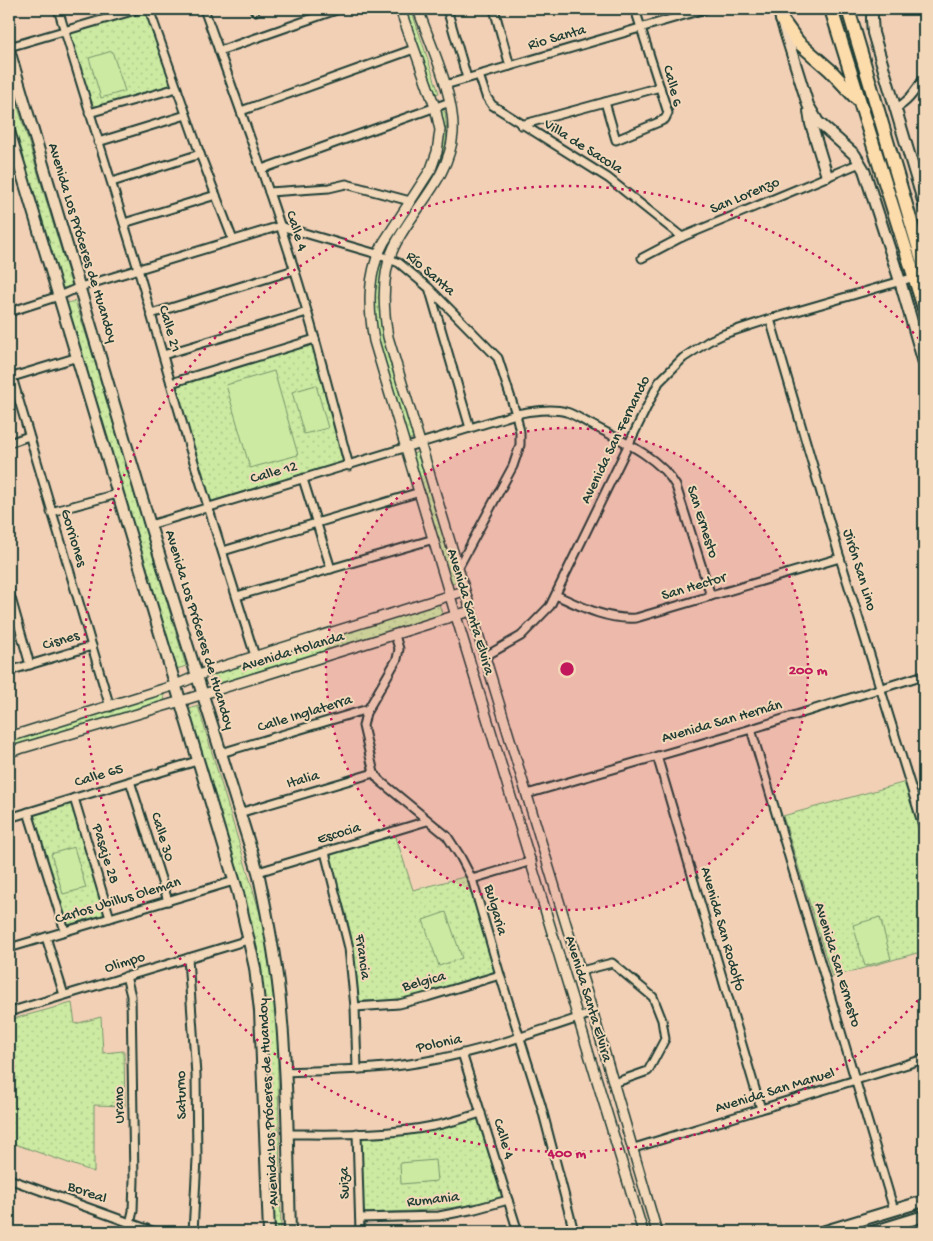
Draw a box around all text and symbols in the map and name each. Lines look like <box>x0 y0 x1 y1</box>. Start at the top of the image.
street label: Rio Santa <box>526 21 589 55</box>
street label: Calle 6 <box>658 63 686 109</box>
street label: Villa de Sacola <box>539 115 626 179</box>
street label: Avenida Los Próceres de Huandoy <box>43 141 121 346</box>
street label: San Lorenzo <box>708 173 783 219</box>
street label: Calle 4 <box>281 208 311 254</box>
street label: Río Santa <box>402 248 459 301</box>
street label: Calle 21 <box>154 304 184 354</box>
street label: Avenida San Fernando <box>577 373 655 507</box>
street label: Calle 12 <box>249 458 299 488</box>
street label: San Ernesto <box>682 484 722 561</box>
street label: Gorriones <box>56 507 90 569</box>
street label: Jirón San Lino <box>838 527 880 613</box>
street label: Avenida Los Próceres de Huandoy <box>160 528 238 733</box>
street label: Avenida Santa Elvira <box>442 547 498 678</box>
street label: San Hector <box>660 568 730 605</box>
street label: Cisnes <box>41 627 82 655</box>
street label: Avenida Holanda <box>239 628 347 676</box>
centre of rings <box>558 660 576 678</box>
text: 200 m <box>789 662 828 680</box>
street label: Calle Inglaterra <box>255 691 355 737</box>
street label: Avenida San Hernán <box>660 696 784 748</box>
street label: Calle 65 <box>73 760 126 792</box>
street label: Italia <box>285 767 322 793</box>
street label: Calle 30 <box>146 810 178 864</box>
street label: Escocia <box>315 819 364 849</box>
street label: Pasaje 28 <box>87 821 123 886</box>
street label: Avenida San Rodolfo <box>696 865 748 993</box>
street label: Carlos Ubillus Oleman <box>53 873 183 929</box>
street label: Bulgaria <box>479 882 511 938</box>
street label: Avenida San Ernesto <box>810 901 865 1030</box>
street label: Francia <box>350 932 374 981</box>
street label: Avenida Santa Elvira <box>560 934 616 1065</box>
street label: Olimpo <box>103 948 148 978</box>
street label: Belgica <box>399 967 448 997</box>
street label: Avenida Los Próceres de Huandoy <box>255 997 283 1206</box>
street label: Polonia <box>414 1030 464 1058</box>
street label: Avenida San Manuel <box>713 1064 837 1118</box>
street label: Saturno <box>173 1070 191 1119</box>
street label: Urano <box>111 1086 129 1124</box>
street label: Calle 4 <box>488 1117 518 1161</box>
text: 400 m <box>547 1145 587 1163</box>
street label: Suiza <box>335 1166 355 1199</box>
street label: Boreal <box>64 1177 109 1208</box>
street label: Rumania <box>406 1188 461 1212</box>

